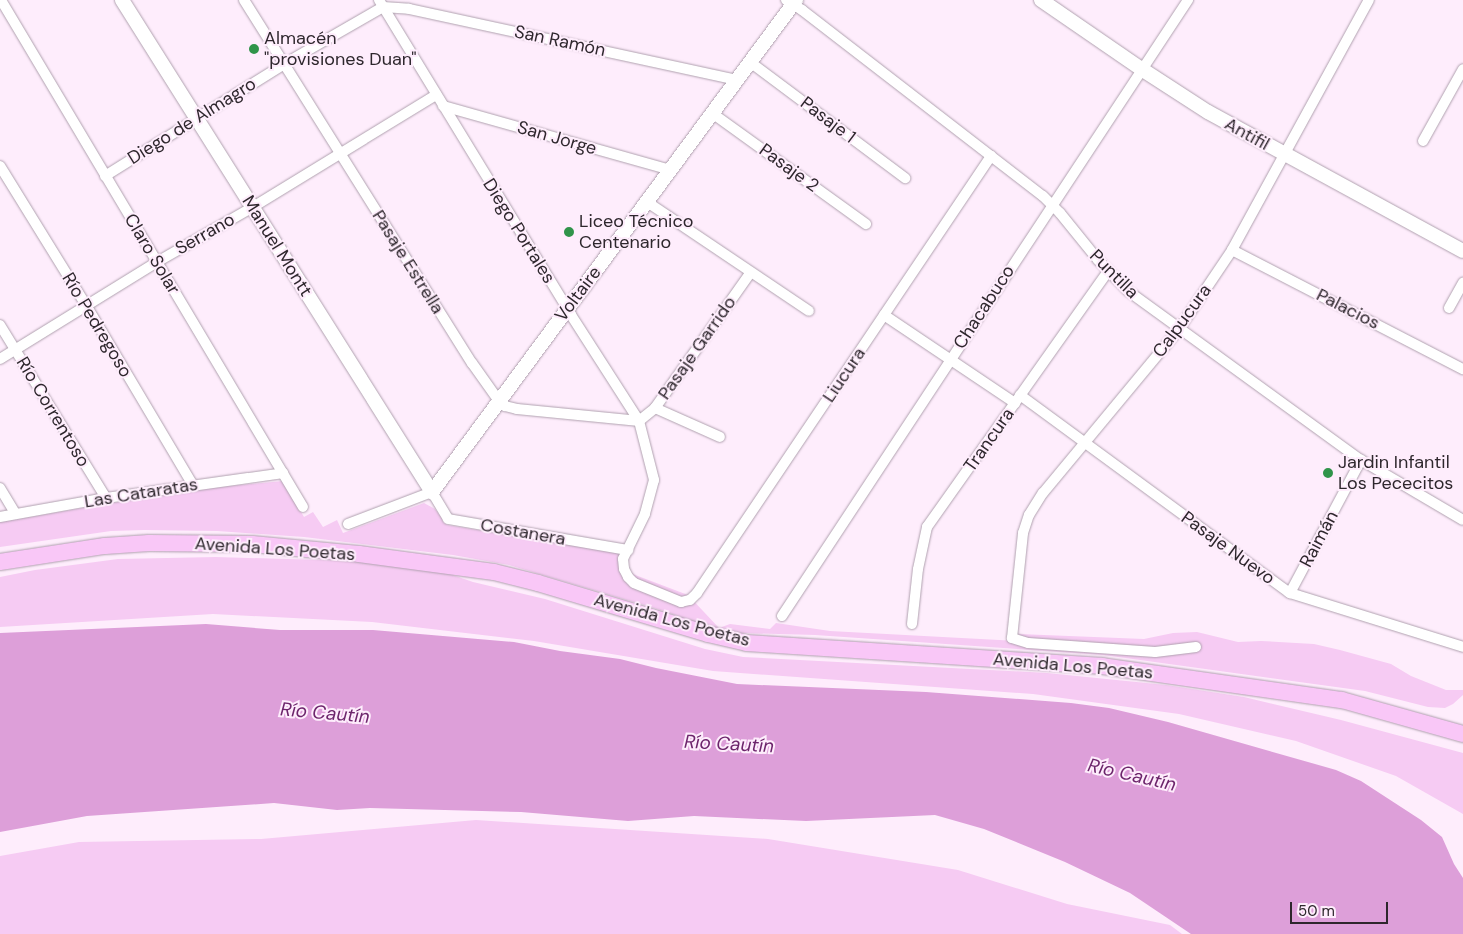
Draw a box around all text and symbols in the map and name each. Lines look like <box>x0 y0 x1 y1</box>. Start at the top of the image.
street label: San Ramón <box>512 21 608 61</box>
place label: Almacén "provisiones Duan" <box>264 28 416 70</box>
marker: Almacén "provisiones Duan" <box>248 43 260 55</box>
street label: Diego de Almagro <box>124 73 260 169</box>
street label: Pasaje 1 <box>796 92 860 148</box>
street label: Antifil <box>1221 113 1273 155</box>
street label: San Jorge <box>515 116 599 160</box>
street label: Pasaje 2 <box>755 139 823 197</box>
street label: Diego Portales <box>478 175 560 287</box>
street label: Manuel Montt <box>237 192 317 300</box>
street label: Pasaje Estrella <box>368 206 448 318</box>
street label: Serrano <box>172 208 238 260</box>
street label: Claro Solar <box>120 210 184 298</box>
place label: Liceo Técnico Centenario <box>579 211 693 253</box>
marker: Liceo Técnico Centenario <box>563 226 575 238</box>
street label: Puntilla <box>1085 245 1143 303</box>
street label: Chacabuco <box>949 261 1019 353</box>
street label: Voltaire <box>550 262 606 326</box>
street label: Río Pedregoso <box>57 269 137 381</box>
street label: Calpucura <box>1148 280 1216 362</box>
street label: Palacios <box>1313 284 1383 334</box>
street label: Pasaje Garrido <box>653 292 741 404</box>
street label: Liucura <box>818 344 870 406</box>
street label: Río Correntoso <box>12 353 94 471</box>
street label: Trancura <box>959 404 1019 476</box>
place label: Jardin Infantil Los Pececitos <box>1338 452 1453 494</box>
marker: Jardin Infantil Los Pececitos <box>1322 467 1334 479</box>
street label: Las Cataratas <box>83 473 199 513</box>
street label: Pasaje Nuevo <box>1177 507 1279 589</box>
street label: Raimán <box>1295 507 1343 571</box>
street label: Costanera <box>479 514 567 550</box>
street label: Avenida Los Poetas <box>194 533 356 565</box>
street label: Avenida Los Poetas <box>592 589 752 651</box>
street label: Avenida Los Poetas <box>992 648 1154 684</box>
water label: Río Cautín <box>279 698 371 728</box>
water label: Río Cautín <box>684 730 774 758</box>
water label: Río Cautín <box>1086 754 1178 796</box>
scale bar <box>1293 892 1390 924</box>
text: 50 m <box>1298 901 1335 921</box>

